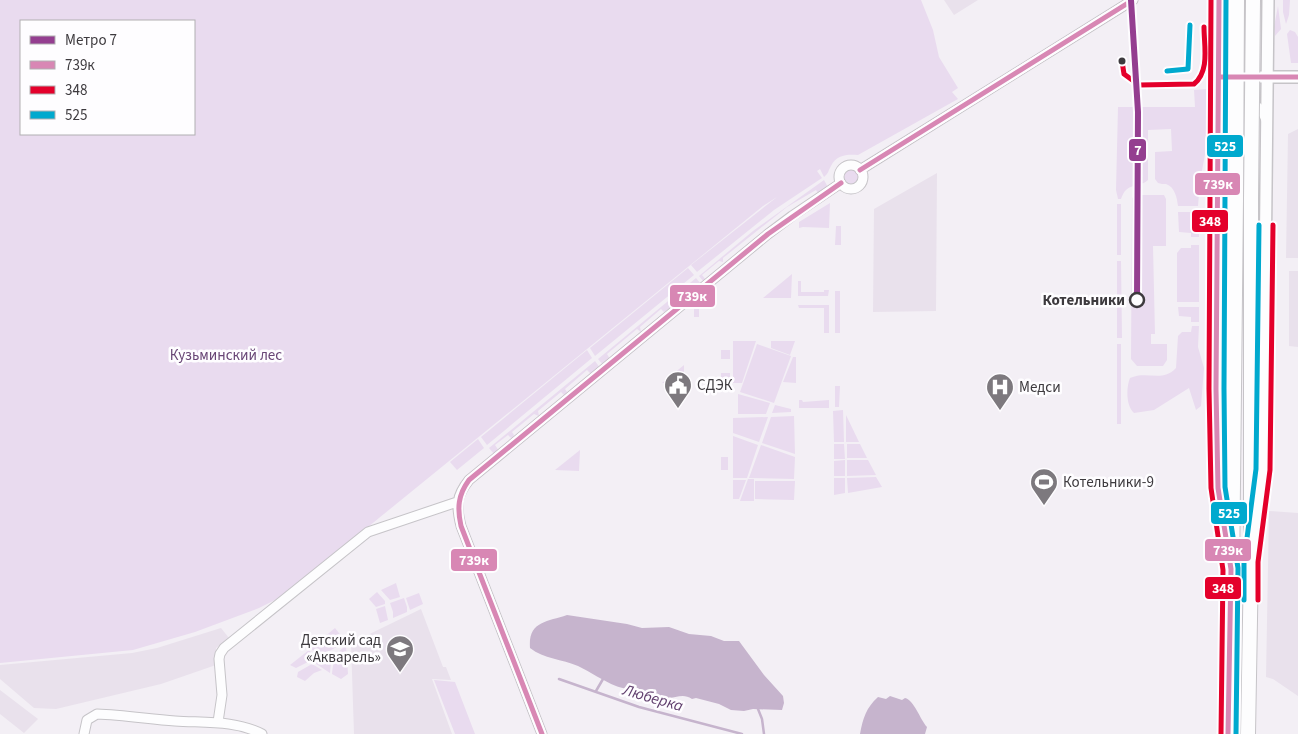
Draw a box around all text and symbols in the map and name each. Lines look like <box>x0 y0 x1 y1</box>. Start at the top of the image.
legend <box>20 20 195 135</box>
text: Метро 7 <box>65 30 117 51</box>
text: 739к <box>65 55 95 76</box>
unlabelled marker <box>1117 56 1127 66</box>
text: 348 <box>65 80 87 101</box>
text: 525 <box>65 105 87 126</box>
line badge: 525 <box>1206 134 1244 158</box>
text: 525 <box>1214 137 1236 157</box>
line badge: 7 <box>1128 138 1147 162</box>
text: 7 <box>1134 141 1142 161</box>
line badge: 739к <box>1194 172 1241 196</box>
text: 739к <box>1203 175 1233 195</box>
line badge: 348 <box>1191 209 1229 233</box>
text: 348 <box>1199 212 1221 232</box>
line badge: 739к <box>669 284 716 308</box>
text: 739к <box>677 287 707 307</box>
place label: Котельники <box>1042 290 1125 311</box>
marker: Котельники <box>1129 292 1145 308</box>
park label: Кузьминский лес <box>170 345 282 366</box>
public building icon: СДЭК <box>663 370 693 409</box>
hospital icon: Медси <box>985 372 1015 411</box>
place label: СДЭК <box>697 375 733 396</box>
place label: Медси <box>1019 377 1061 398</box>
sports icon: Котельники-9 <box>1029 467 1059 506</box>
place label: Котельники-9 <box>1063 472 1154 493</box>
line badge: 525 <box>1210 501 1248 525</box>
text: 525 <box>1218 504 1240 524</box>
line badge: 739к <box>1204 538 1252 562</box>
text: 739к <box>1213 541 1243 561</box>
line badge: 739к <box>450 548 498 572</box>
text: 739к <box>459 551 489 571</box>
line badge: 348 <box>1204 576 1242 600</box>
text: 348 <box>1212 579 1234 599</box>
place label: Детский сад «Акварель» <box>301 630 381 668</box>
school or university icon: Детский сад «Акварель» <box>385 634 415 673</box>
water label: Люберка <box>619 679 686 717</box>

